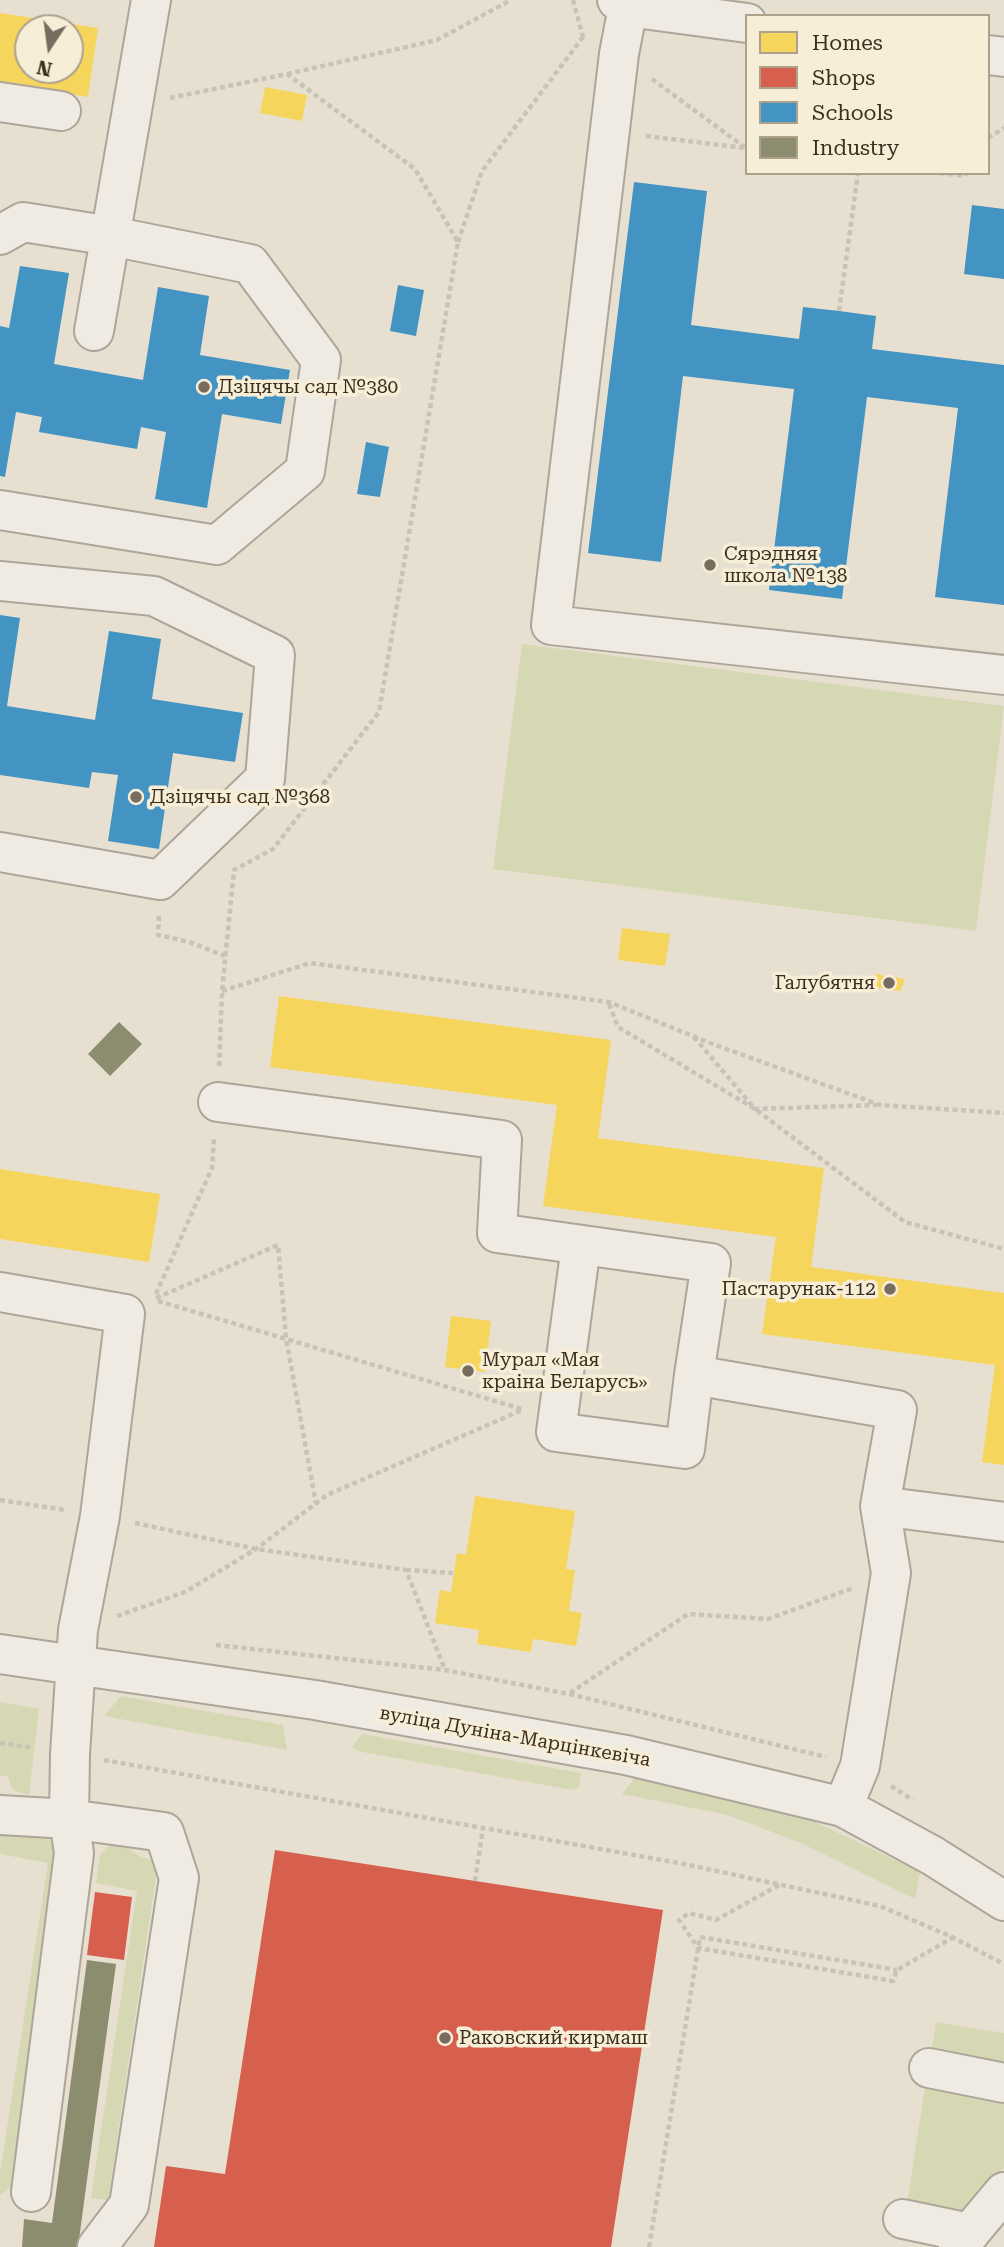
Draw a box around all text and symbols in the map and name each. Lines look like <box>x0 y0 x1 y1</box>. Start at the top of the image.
north arrow <box>14 14 84 84</box>
legend <box>745 14 990 175</box>
text: Homes <box>812 31 883 55</box>
text: N <box>35 55 54 81</box>
text: Shops <box>812 66 875 90</box>
text: Schools <box>812 101 893 125</box>
text: Industry <box>812 136 899 160</box>
place label: Дзіцячы сад №380 <box>218 376 398 398</box>
marker: Дзіцячы сад №380 <box>196 379 212 395</box>
place label: Сярэдняя школа №138 <box>724 543 847 587</box>
marker: Сярэдняя школа №138 <box>702 557 718 573</box>
place label: Дзіцячы сад №368 <box>150 786 330 808</box>
marker: Дзіцячы сад №368 <box>128 789 144 805</box>
place label: Галубятня <box>775 972 875 994</box>
marker: Галубятня <box>881 975 897 991</box>
place label: Пастарунак-112 <box>722 1278 876 1300</box>
marker: Пастарунак-112 <box>882 1281 898 1297</box>
place label: Мурал «Мая краіна Беларусь» <box>482 1349 648 1393</box>
marker: Мурал «Мая краіна Беларусь» <box>460 1363 476 1379</box>
street label: вуліца Дуніна-Марцінкевіча <box>378 1702 652 1772</box>
place label: Раковский кирмаш <box>459 2027 648 2049</box>
marker: Раковский кирмаш <box>437 2030 453 2046</box>

